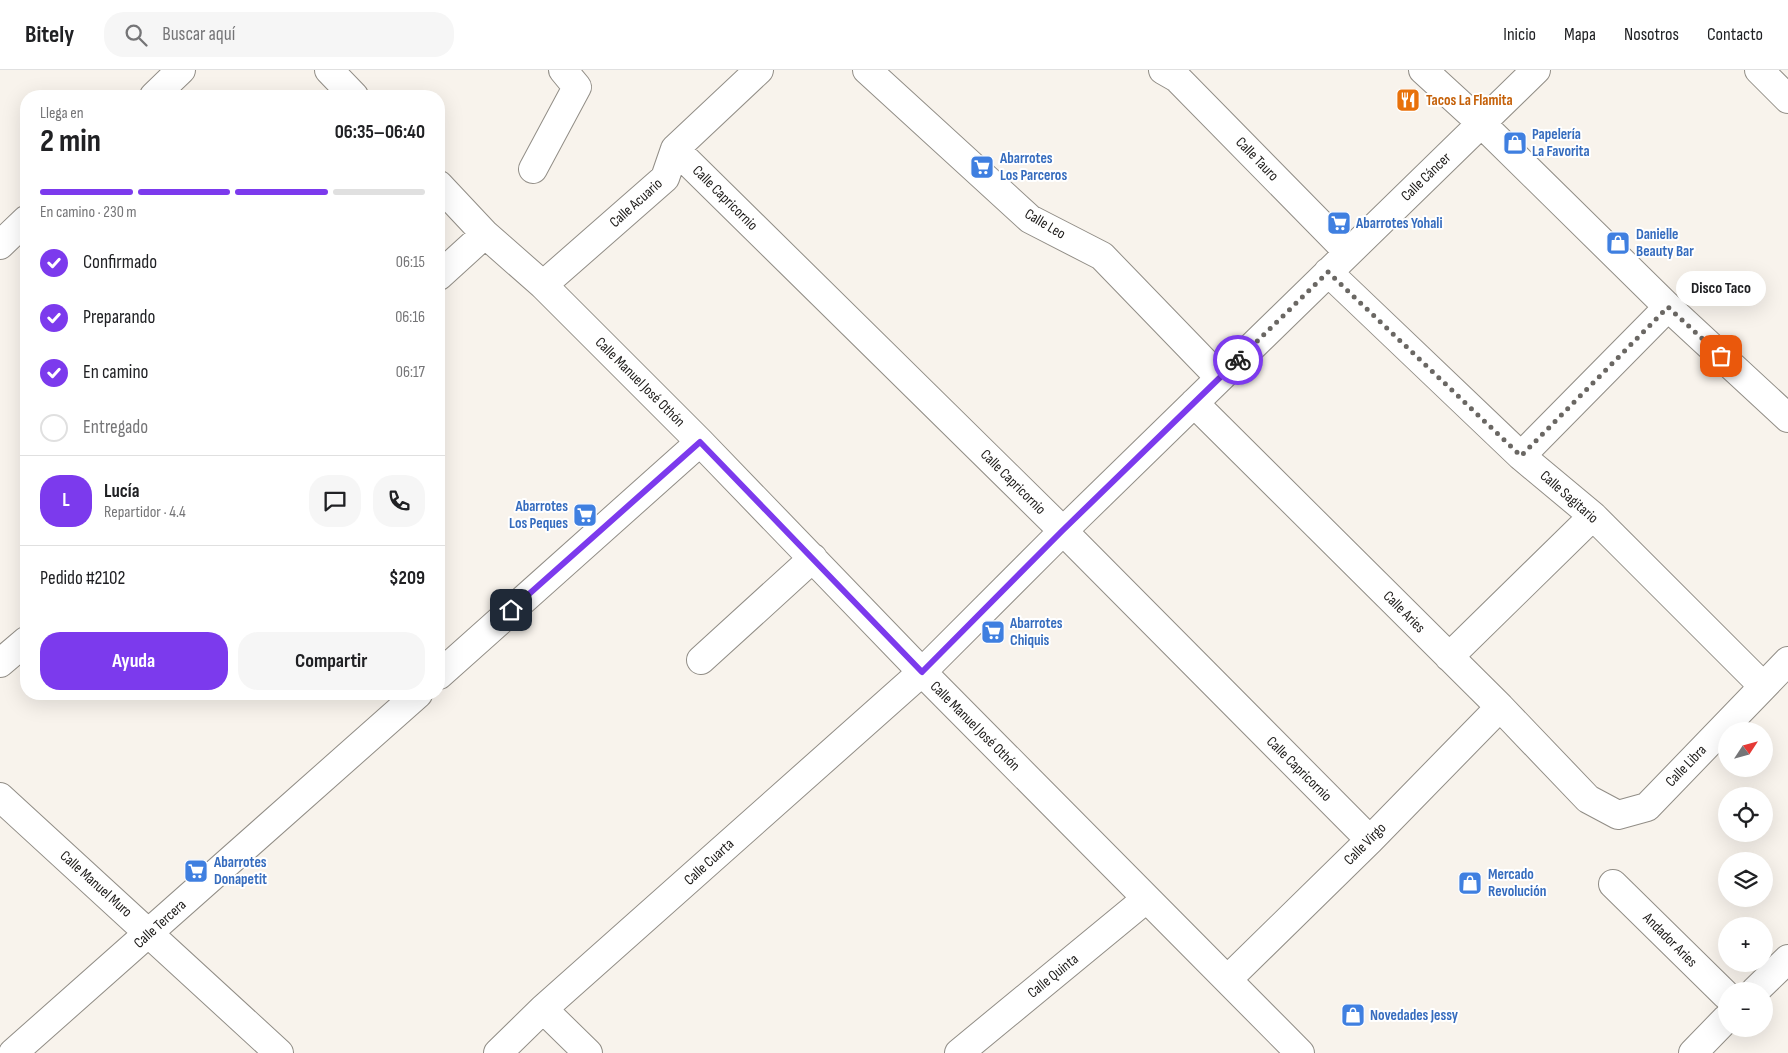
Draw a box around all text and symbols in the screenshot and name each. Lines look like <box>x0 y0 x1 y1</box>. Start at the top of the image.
search box <box>104 12 454 57</box>
text: Bitely <box>25 20 74 49</box>
icon: search <box>122 21 150 49</box>
text: Buscar aquí <box>162 23 235 46</box>
text: Inicio <box>1503 24 1536 45</box>
text: Mapa <box>1564 24 1596 45</box>
text: Nosotros <box>1624 24 1679 45</box>
text: Contacto <box>1707 24 1763 45</box>
restaurant icon: Tacos La Flamita <box>1395 87 1421 113</box>
place label: Tacos La Flamita <box>1426 91 1513 110</box>
text: Llega en <box>40 104 84 123</box>
text: 06:35–06:40 <box>335 121 425 144</box>
text: 2 min <box>40 122 101 161</box>
place label: Papelería La Favorita <box>1532 125 1590 161</box>
shop icon: Papelería La Favorita <box>1502 130 1528 156</box>
street label: Calle Tauro <box>1231 133 1283 185</box>
street label: Calle Cáncer <box>1397 148 1455 205</box>
place label: Abarrotes Los Parceros <box>999 149 1067 185</box>
supermarket icon: Abarrotes Los Parceros <box>969 154 995 180</box>
street label: Calle Capricornio <box>688 161 762 235</box>
street label: Calle Acuario <box>606 174 666 232</box>
text: En camino · 230 m <box>40 203 137 222</box>
street label: Calle Leo <box>1021 204 1069 244</box>
supermarket icon: Abarrotes Yohali <box>1326 210 1352 236</box>
place label: Abarrotes Yohali <box>1355 214 1443 233</box>
place label: Danielle Beauty Bar <box>1636 225 1694 261</box>
shop icon: Danielle Beauty Bar <box>1605 230 1631 256</box>
icon: check <box>40 249 68 277</box>
text: Confirmado <box>83 251 157 274</box>
text: 06:15 <box>396 253 425 272</box>
callout: Disco Taco <box>1676 271 1766 306</box>
text: Disco Taco <box>1691 279 1751 298</box>
icon: check <box>40 304 68 332</box>
text: Preparando <box>83 306 155 329</box>
text: 06:16 <box>395 308 425 327</box>
street label: Calle Manuel José Othón <box>591 333 689 431</box>
courier <box>1213 335 1263 385</box>
pin <box>1700 335 1742 377</box>
icon: bag <box>1707 342 1735 370</box>
icon: bike <box>1224 346 1252 374</box>
icon: check <box>40 359 68 387</box>
text: En camino <box>83 361 148 384</box>
text: 06:17 <box>396 363 425 382</box>
text: Entregado <box>83 416 148 439</box>
street label: Calle Capricornio <box>976 445 1050 519</box>
street label: Calle Sagitario <box>1536 466 1602 528</box>
button: chat <box>309 475 361 527</box>
button: phone <box>373 475 425 527</box>
text: Lucía <box>104 480 139 503</box>
text: L <box>62 489 70 512</box>
place label: Abarrotes Los Peques <box>509 497 568 533</box>
supermarket icon: Abarrotes Los Peques <box>572 502 598 528</box>
text: Repartidor · 4.4 <box>104 503 186 522</box>
text: Pedido #2102 <box>40 567 125 590</box>
text: $209 <box>389 567 425 590</box>
street label: Calle Aries <box>1379 587 1429 637</box>
pin <box>490 589 532 631</box>
icon: home <box>497 596 525 624</box>
place label: Abarrotes Chiquis <box>1009 614 1063 650</box>
supermarket icon: Abarrotes Chiquis <box>980 619 1006 645</box>
button: Ayuda <box>40 632 228 690</box>
button: Compartir <box>238 632 425 690</box>
street label: Calle Manuel José Othón <box>926 677 1024 775</box>
north arrow <box>1718 722 1772 778</box>
map controls <box>1718 722 1773 1037</box>
street label: Calle Capricornio <box>1262 732 1336 806</box>
street label: Calle Libra <box>1661 741 1711 791</box>
button: locate <box>1718 787 1773 842</box>
street label: Calle Virgo <box>1340 819 1390 869</box>
street label: Calle Cuarta <box>680 834 738 889</box>
street label: Calle Manuel Muro <box>56 847 136 921</box>
button: layers <box>1718 852 1773 907</box>
place label: Abarrotes Donapetit <box>213 853 267 889</box>
supermarket icon: Abarrotes Donapetit <box>183 858 209 884</box>
place label: Mercado Revolución <box>1488 865 1546 901</box>
shop icon: Mercado Revolución <box>1457 870 1483 896</box>
street label: Calle Tercera <box>130 895 190 952</box>
street label: Andador Aries <box>1638 908 1701 971</box>
button: + <box>1718 917 1773 972</box>
street label: Calle Quinta <box>1024 950 1082 1002</box>
button: − <box>1718 982 1773 1037</box>
shop icon: Novedades Jessy <box>1340 1002 1366 1028</box>
place label: Novedades Jessy <box>1370 1006 1459 1025</box>

